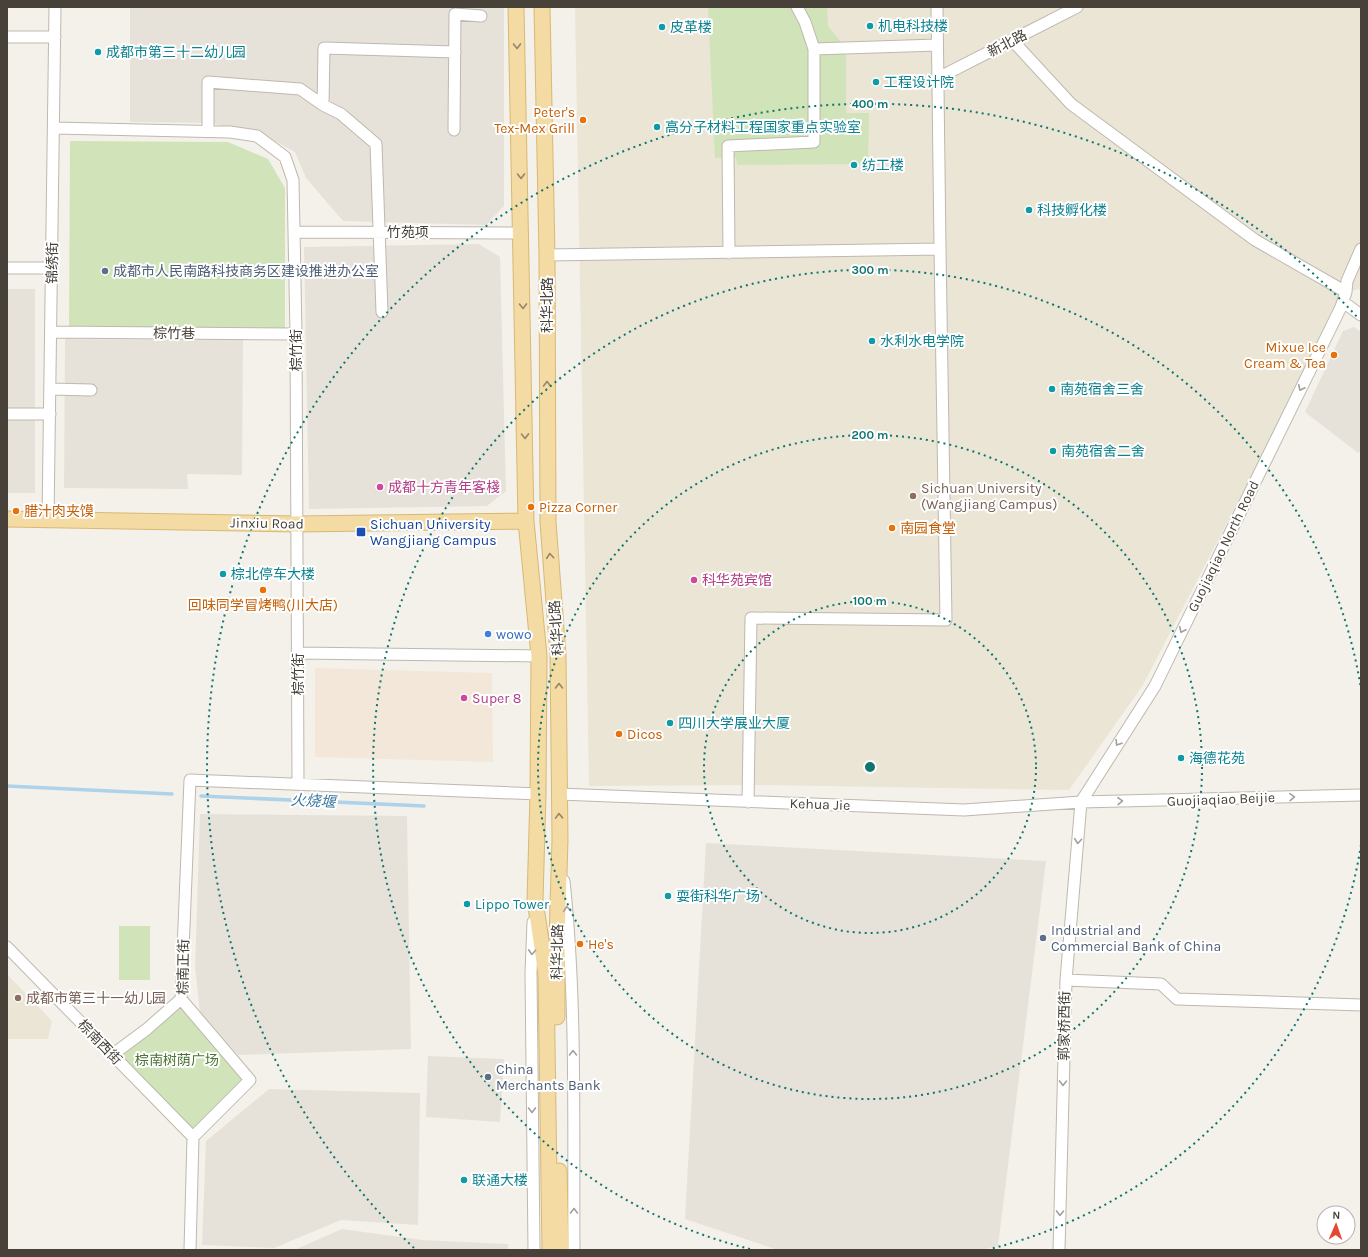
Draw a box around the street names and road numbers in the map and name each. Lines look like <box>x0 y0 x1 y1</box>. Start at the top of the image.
street label: 新北路 <box>985 26 1030 61</box>
street label: 竹苑项 <box>387 224 429 241</box>
street label: 锦绣街 <box>44 242 61 284</box>
street label: 科华北路 <box>539 277 556 333</box>
street label: 棕竹巷 <box>153 325 195 342</box>
street label: 棕竹街 <box>288 329 305 371</box>
street label: Guojiaqiao North Road <box>1184 478 1263 615</box>
street label: Jinxiu Road <box>230 514 304 533</box>
street label: 科华北路 <box>546 599 567 656</box>
street label: 棕竹街 <box>290 653 307 695</box>
street label: Guojiaqiao Beijie <box>1167 789 1275 810</box>
street label: Kehua Jie <box>789 795 851 814</box>
street label: 科华北路 <box>549 924 566 980</box>
street label: 棕南正街 <box>175 939 192 995</box>
street label: 郭家桥西街 <box>1055 991 1074 1061</box>
street label: 棕南西街 <box>74 1016 125 1068</box>

